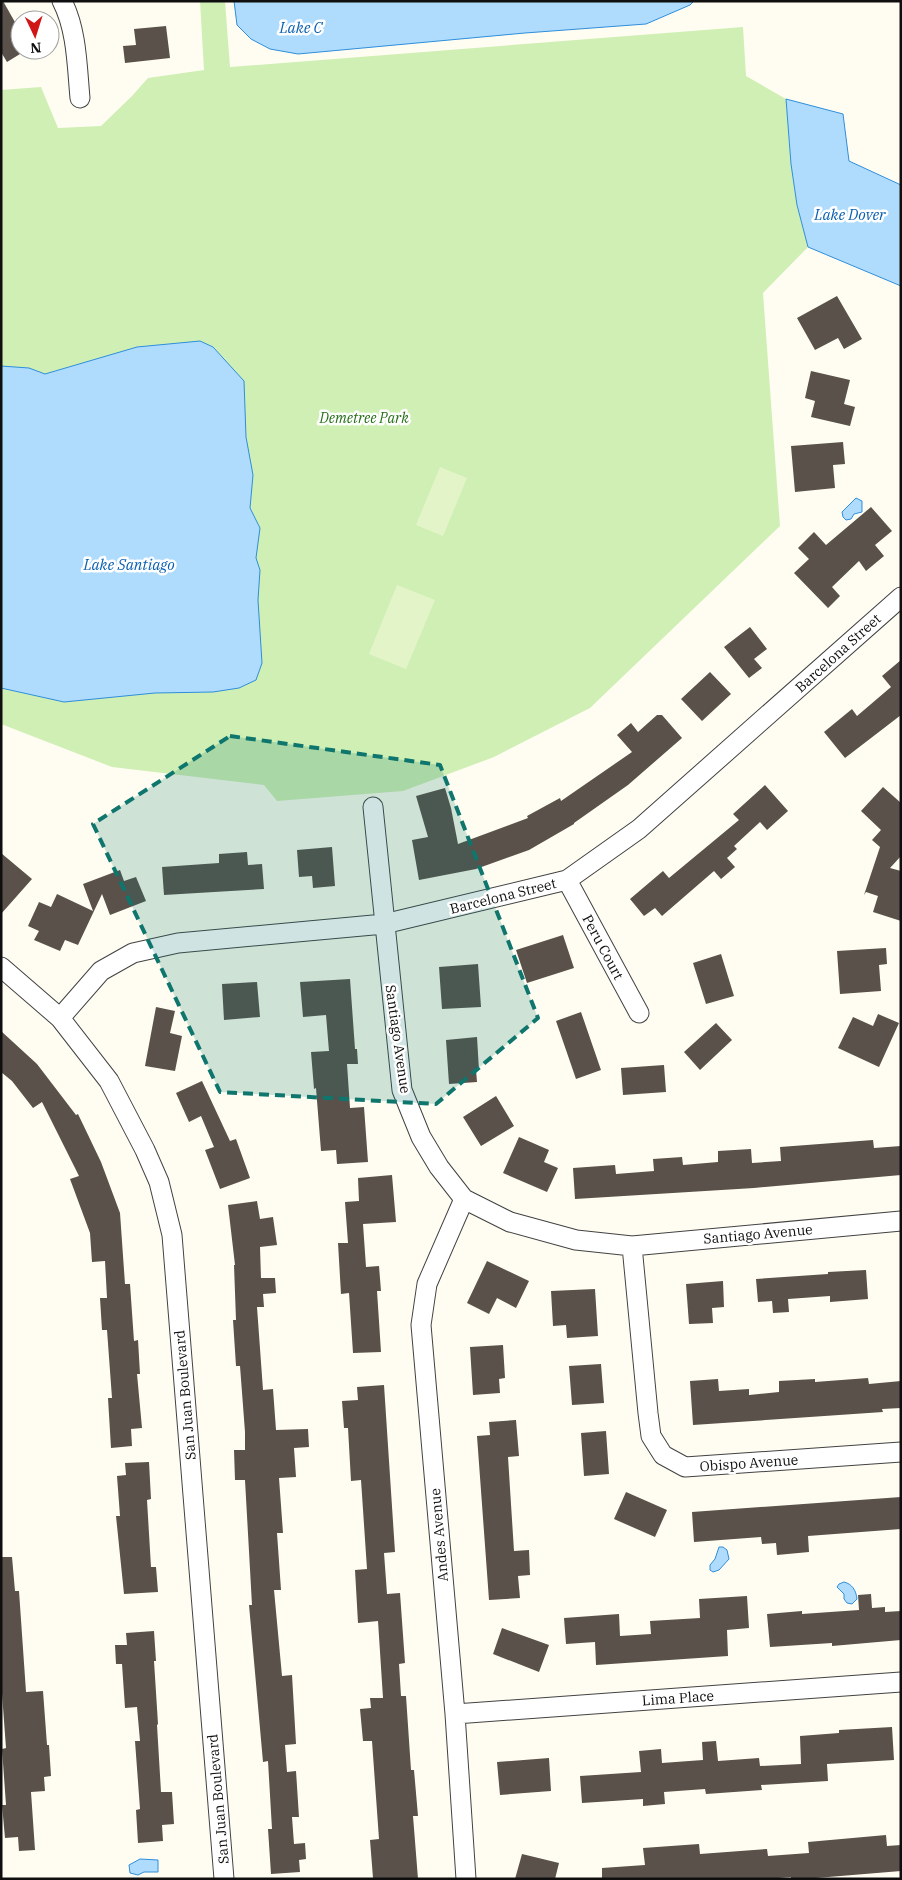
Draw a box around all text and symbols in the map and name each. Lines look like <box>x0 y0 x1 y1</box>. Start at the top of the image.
north arrow <box>10 10 60 60</box>
water label: Lake C <box>279 18 324 37</box>
text: N <box>30 39 42 57</box>
water label: Lake Dover <box>813 205 886 224</box>
park label: Demetree Park <box>318 409 409 427</box>
water label: Lake Santiago <box>82 555 175 574</box>
street label: Barcelona Street <box>791 610 885 696</box>
street label: Barcelona Street <box>448 874 558 918</box>
street label: Peru Court <box>578 911 628 983</box>
street label: Santiago Avenue <box>381 983 415 1095</box>
street label: Santiago Avenue <box>703 1220 813 1248</box>
street label: San Juan Boulevard <box>170 1329 200 1461</box>
street label: Obispo Avenue <box>699 1451 799 1475</box>
street label: Andes Avenue <box>426 1487 452 1583</box>
street label: Lima Place <box>641 1687 715 1709</box>
street label: San Juan Boulevard <box>203 1733 233 1865</box>

